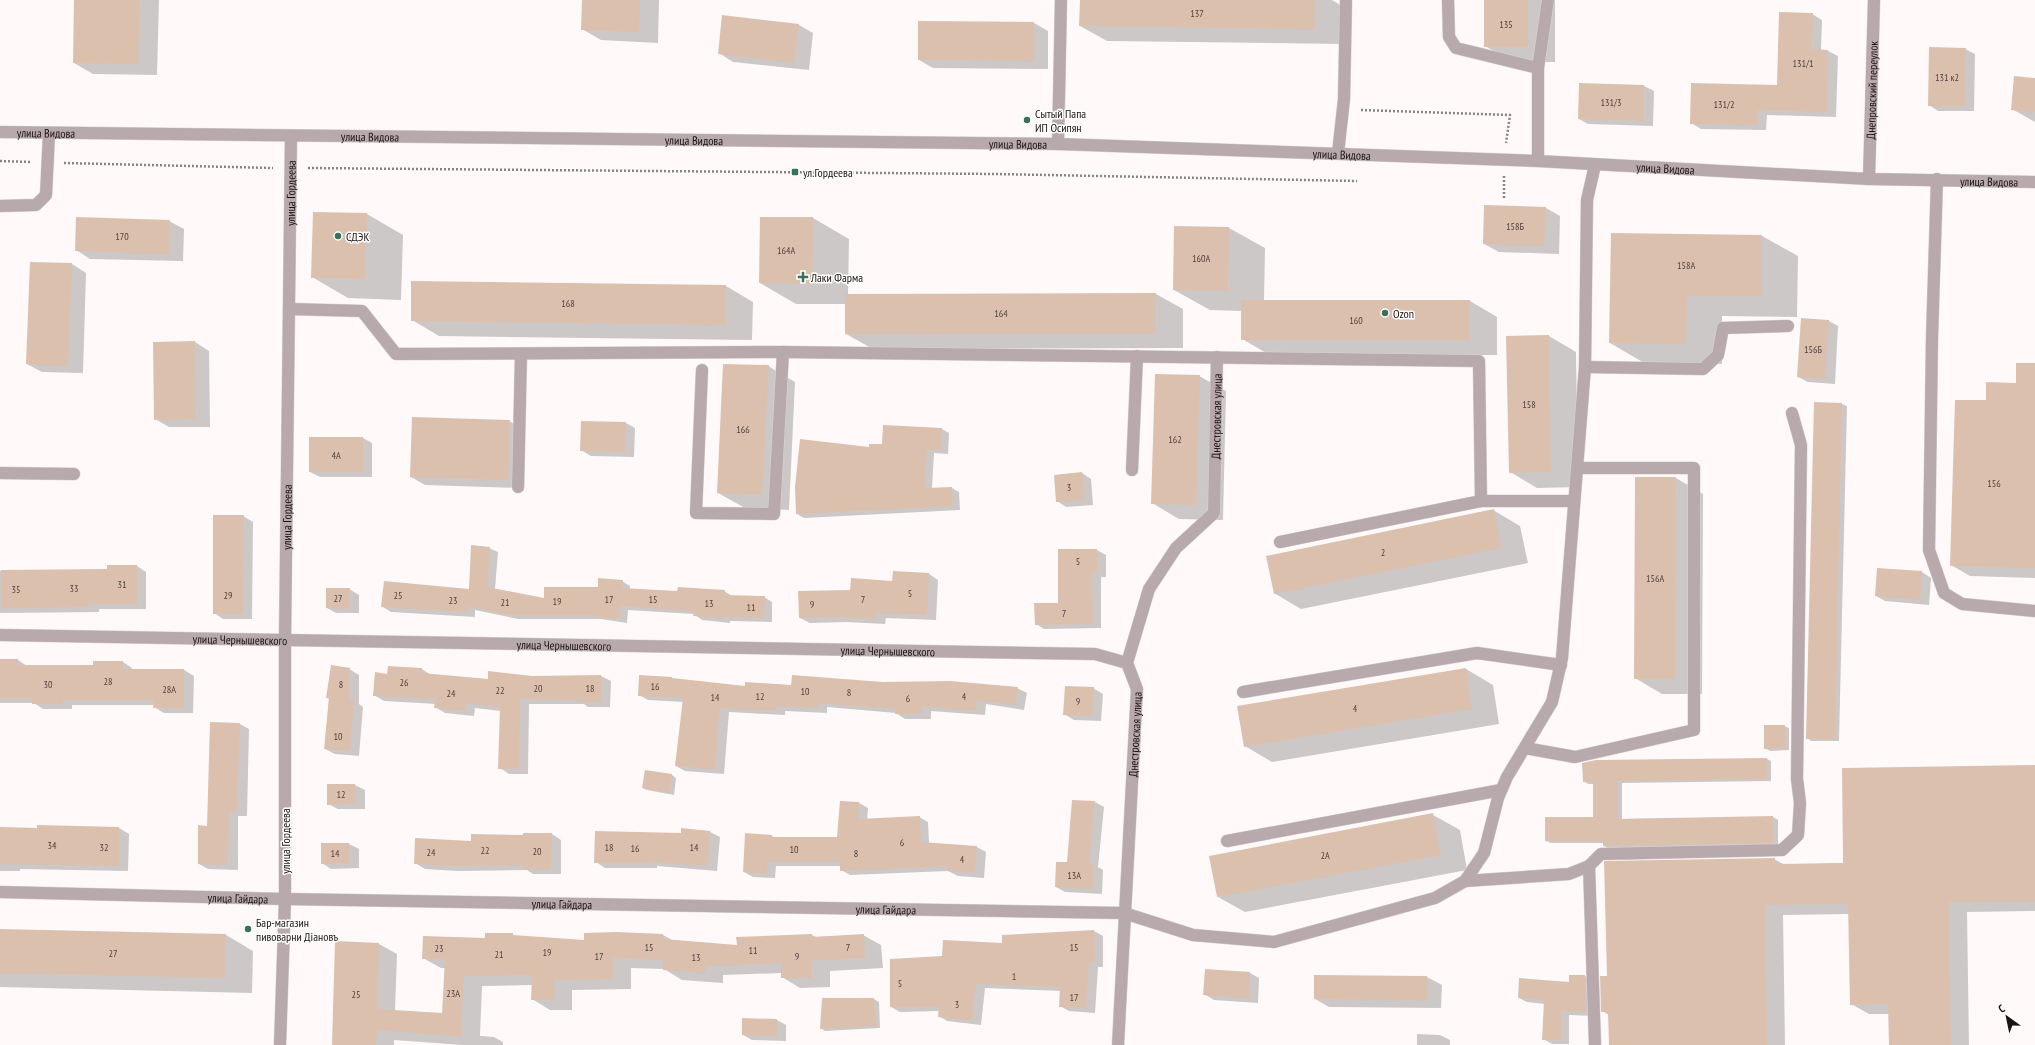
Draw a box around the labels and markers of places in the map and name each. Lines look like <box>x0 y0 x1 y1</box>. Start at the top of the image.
place label: Сытый Папа ИП Осипян <box>1035 106 1086 135</box>
marker: Сытый Папа ИП Осипян <box>1022 115 1032 125</box>
place label: ул.Гордеева <box>803 165 853 180</box>
marker: ул.Гордеева <box>790 167 800 177</box>
place label: СДЭК <box>346 229 369 244</box>
marker: СДЭК <box>333 231 343 241</box>
place label: Лаки Фарма <box>810 270 863 285</box>
marker: Лаки Фарма <box>798 272 808 282</box>
place label: Ozon <box>1393 306 1414 321</box>
marker: Ozon <box>1380 308 1390 318</box>
place label: Бар-магазин пивоварни Дiановъ <box>256 915 338 944</box>
marker: Бар-магазин пивоварни Дiановъ <box>243 924 253 934</box>

